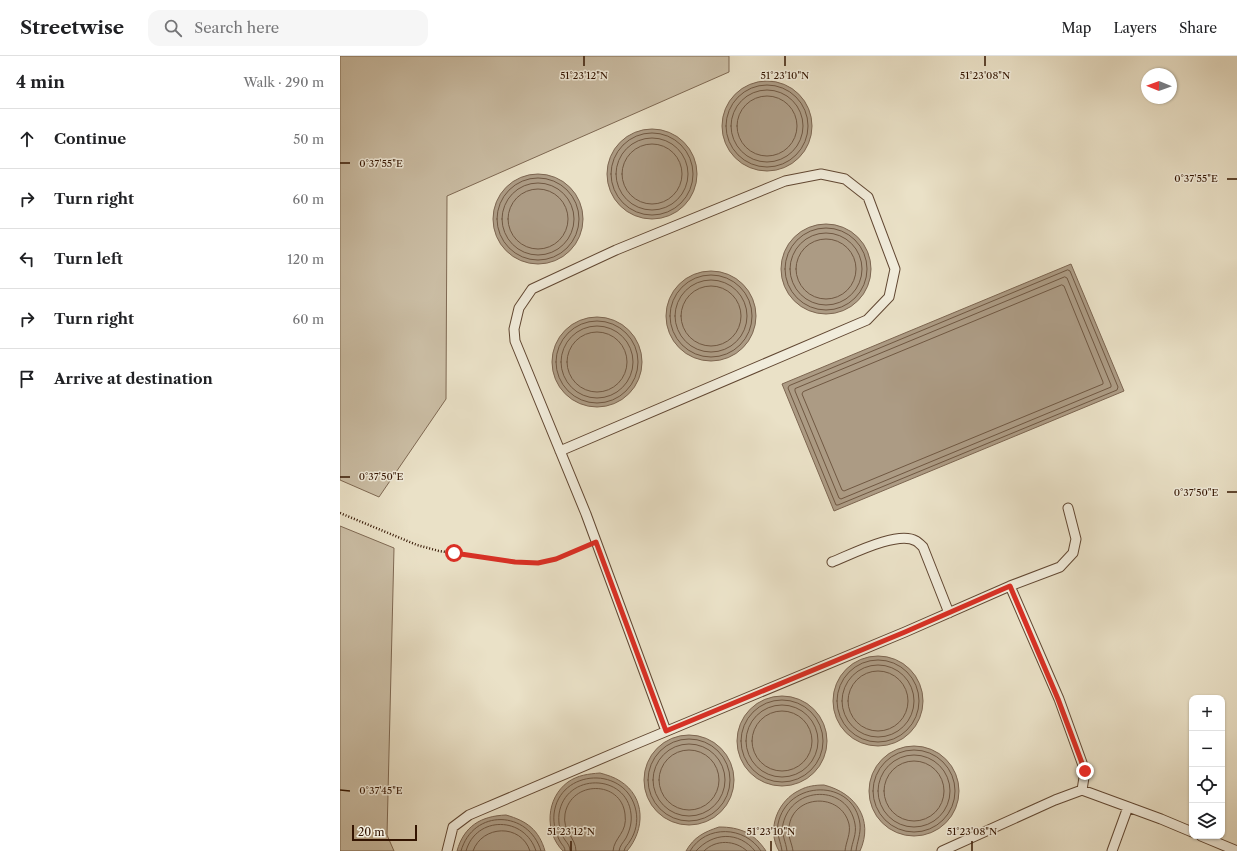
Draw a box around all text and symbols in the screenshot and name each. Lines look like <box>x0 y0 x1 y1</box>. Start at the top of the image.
search box <box>148 10 428 46</box>
text: Streetwise <box>20 16 124 39</box>
icon: search <box>162 17 184 39</box>
text: Search here <box>194 18 279 37</box>
text: Map <box>1061 19 1091 37</box>
text: Layers <box>1113 19 1157 37</box>
text: Share <box>1179 19 1217 37</box>
north arrow <box>1141 68 1177 104</box>
text: 51°23'12"N <box>560 69 608 82</box>
text: 51°23'10"N <box>761 69 809 82</box>
text: 51°23'08"N <box>960 69 1010 82</box>
text: 4 min <box>16 72 65 92</box>
text: Walk · 290 m <box>243 74 324 90</box>
icon: ahead <box>16 128 38 150</box>
text: Continue <box>54 129 126 148</box>
text: 50 m <box>293 131 324 147</box>
text: 0°37'55"E <box>359 157 403 170</box>
text: 0°37'55"E <box>1174 172 1218 185</box>
icon: right <box>16 188 38 210</box>
text: Turn right <box>54 189 134 208</box>
text: 60 m <box>293 191 324 207</box>
icon: left <box>16 248 38 270</box>
text: Turn left <box>54 249 123 268</box>
text: 120 m <box>287 251 324 267</box>
icon: right <box>16 308 38 330</box>
text: Turn right <box>54 309 134 328</box>
text: 60 m <box>293 311 324 327</box>
icon: arrive <box>16 368 38 390</box>
text: Arrive at destination <box>54 369 213 388</box>
text: 0°37'50"E <box>359 470 403 483</box>
text: 0°37'50"E <box>1174 486 1218 499</box>
route start <box>445 544 463 562</box>
map controls <box>1189 695 1225 839</box>
button: + <box>1189 695 1225 731</box>
button: − <box>1189 731 1225 767</box>
route end <box>1076 762 1094 780</box>
button: locate <box>1189 767 1225 803</box>
text: 0°37'45"E <box>359 784 403 797</box>
button: layers <box>1189 803 1225 839</box>
scale bar <box>352 823 417 842</box>
text: 20 m <box>358 825 384 839</box>
text: 51°23'12"N <box>547 825 595 838</box>
text: 51°23'10"N <box>747 825 795 838</box>
text: 51°23'08"N <box>947 825 997 838</box>

